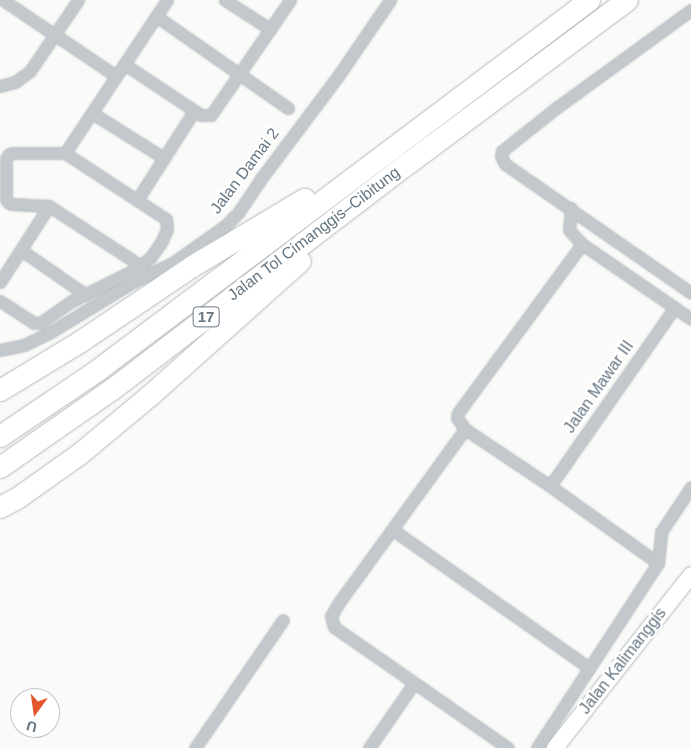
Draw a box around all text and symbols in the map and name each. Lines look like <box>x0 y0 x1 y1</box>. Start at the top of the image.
street label: Jalan Damai 2 <box>207 124 283 218</box>
street label: Jalan Tol Cimanggis–Cibitung <box>224 163 404 305</box>
road number: 17 <box>192 304 220 330</box>
street label: Jalan Mawar III <box>560 337 638 437</box>
street label: Jalan Kalimanggis <box>575 604 671 718</box>
north arrow <box>10 688 60 738</box>
text: U <box>25 718 38 736</box>

